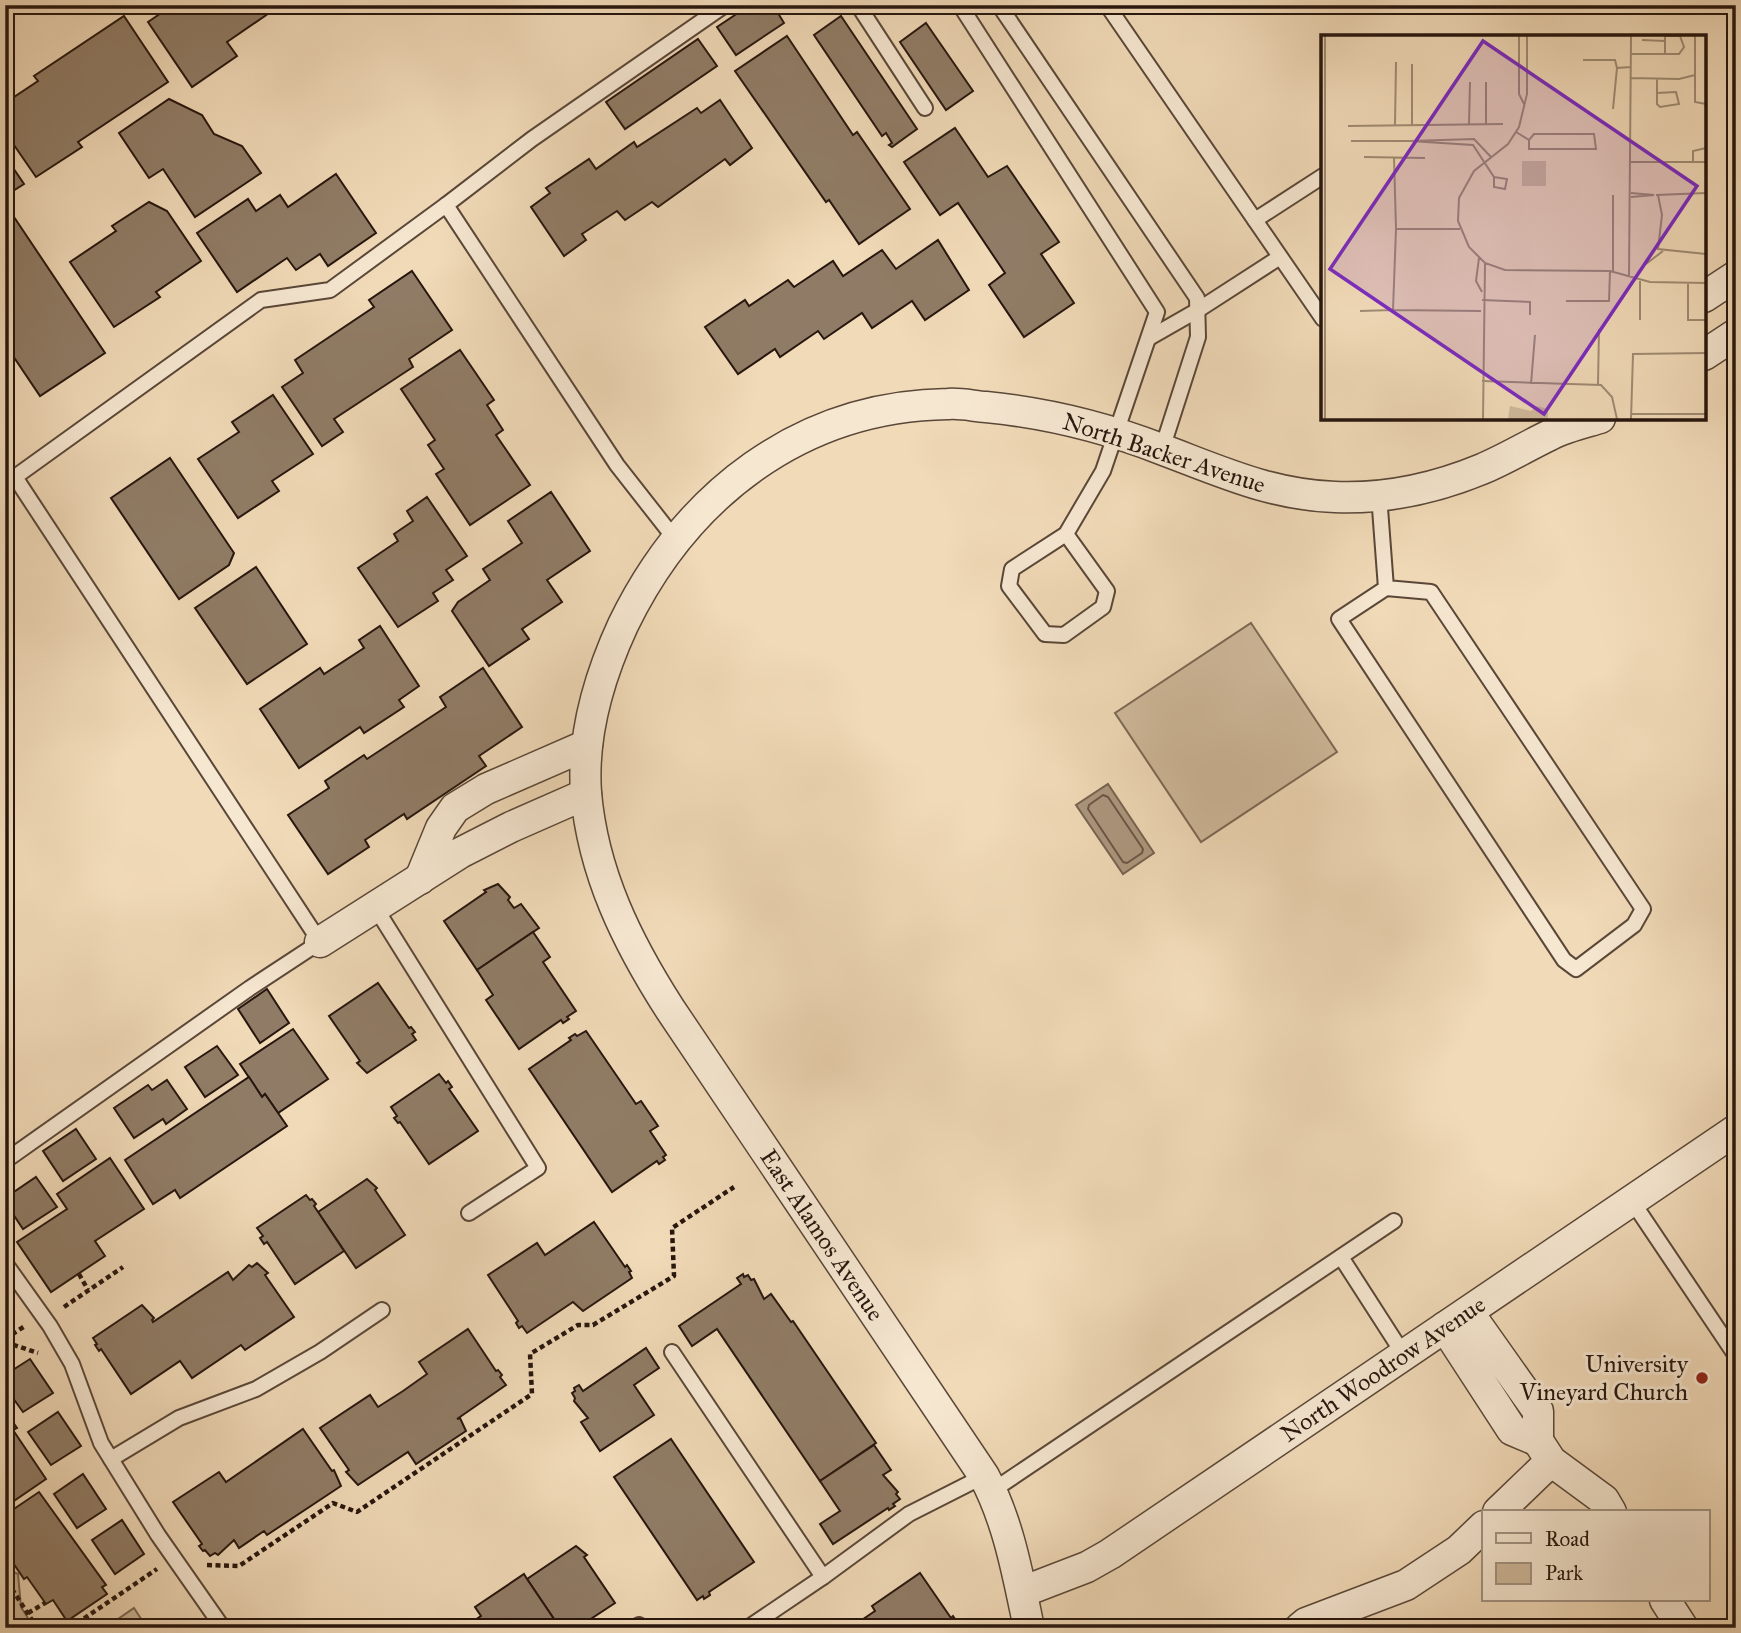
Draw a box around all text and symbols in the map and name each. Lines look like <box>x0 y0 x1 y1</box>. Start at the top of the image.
inset map <box>1321 35 1706 420</box>
street label: North Backer Avenue <box>1059 406 1269 500</box>
street label: East Alamos Avenue <box>753 1143 891 1327</box>
street label: North Woodrow Avenue <box>1275 1289 1491 1449</box>
place label: University Vineyard Church <box>1519 1349 1689 1407</box>
marker: University Vineyard Church <box>1694 1370 1710 1386</box>
legend <box>1482 1510 1710 1602</box>
text: Road <box>1545 1526 1590 1552</box>
text: Park <box>1545 1560 1583 1586</box>

